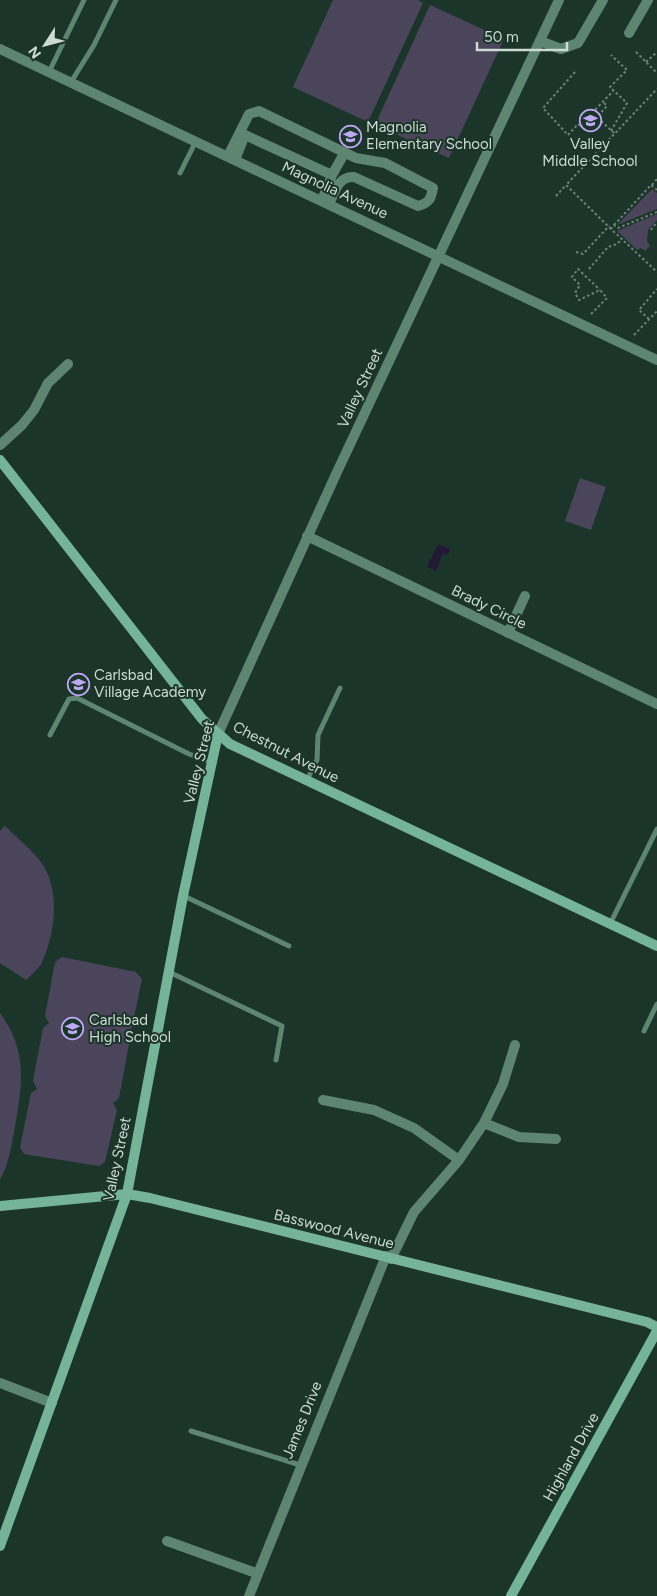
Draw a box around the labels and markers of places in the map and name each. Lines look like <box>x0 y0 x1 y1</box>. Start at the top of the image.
school or university icon: Valley Middle School <box>578 109 602 133</box>
place label: Magnolia Elementary School <box>366 118 492 153</box>
school or university icon: Magnolia Elementary School <box>338 124 362 148</box>
place label: Valley Middle School <box>542 135 638 170</box>
place label: Carlsbad Village Academy <box>94 666 206 701</box>
school or university icon: Carlsbad Village Academy <box>66 672 90 696</box>
place label: Carlsbad High School <box>89 1011 171 1046</box>
school or university icon: Carlsbad High School <box>61 1017 85 1041</box>

